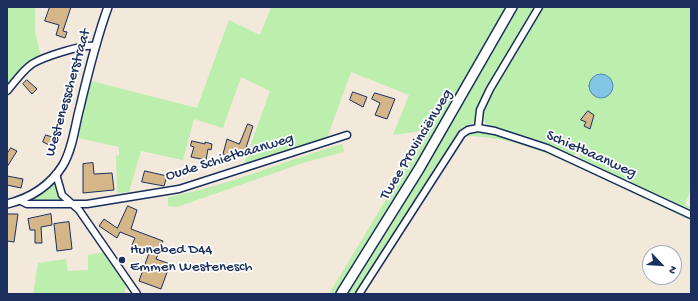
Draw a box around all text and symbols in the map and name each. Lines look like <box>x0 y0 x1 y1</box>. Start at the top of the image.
street label: Westenesscherstraat <box>42 27 96 159</box>
street label: Twee Provinciënweg <box>377 86 457 204</box>
street label: Schietbaanweg <box>543 127 639 183</box>
street label: Oude Schietbaanweg <box>164 130 296 186</box>
place label: Hunebed D44 Emmen Westenesch <box>130 242 252 277</box>
north arrow <box>642 245 682 285</box>
marker: Hunebed D44 Emmen Westenesch <box>117 255 127 265</box>
text: N <box>665 264 679 275</box>

